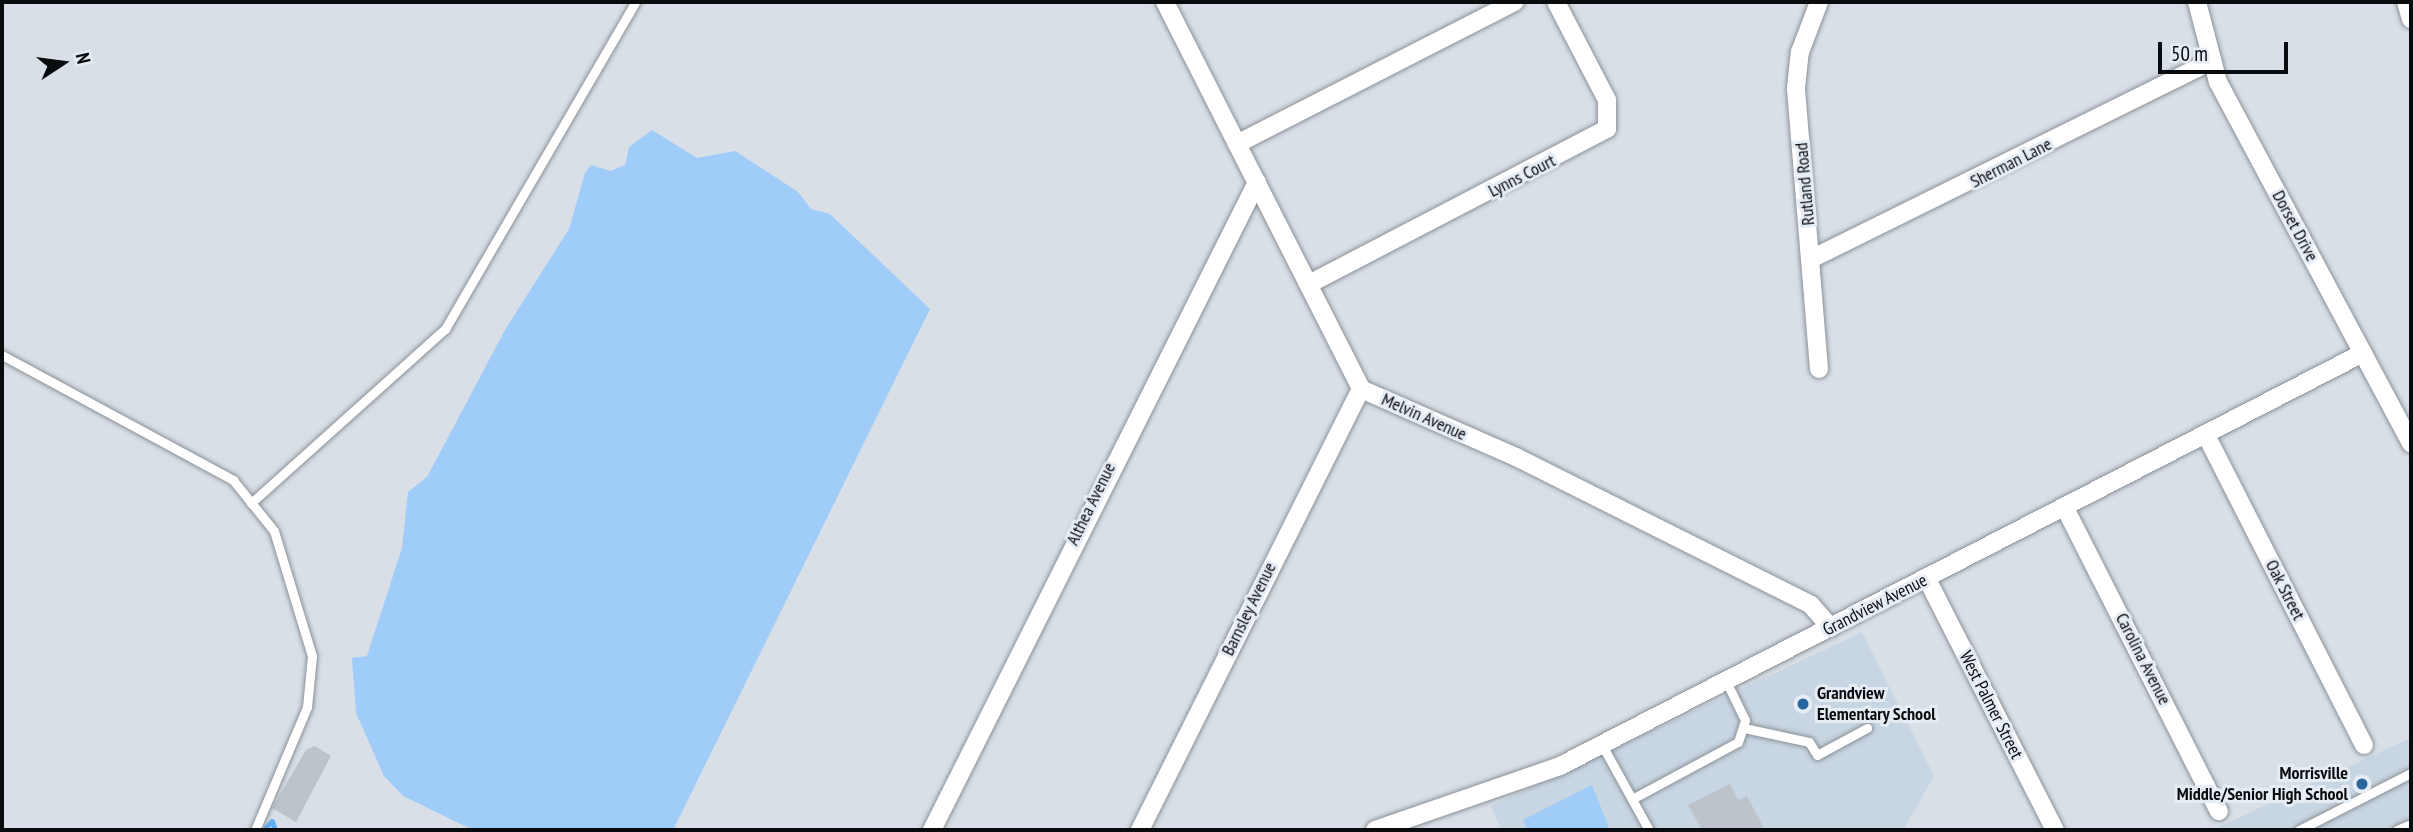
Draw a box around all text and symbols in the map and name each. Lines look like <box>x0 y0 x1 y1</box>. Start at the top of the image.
north arrow <box>28 28 98 98</box>
scale bar <box>2161 28 2290 72</box>
text: 50 m <box>2171 40 2208 67</box>
text: N <box>71 51 96 66</box>
street label: Sherman Lane <box>1967 133 2055 193</box>
street label: Rutland Road <box>1791 142 1819 226</box>
street label: Lynns Court <box>1485 150 1559 202</box>
street label: Dorset Drive <box>2267 187 2323 265</box>
street label: Melvin Avenue <box>1378 389 1470 445</box>
street label: Althea Avenue <box>1062 459 1120 549</box>
street label: Oak Street <box>2261 556 2309 624</box>
street label: Barnsley Avenue <box>1217 558 1281 660</box>
street label: Grandview Avenue <box>1819 569 1931 641</box>
street label: Carolina Avenue <box>2111 609 2175 709</box>
street label: West Palmer Street <box>1955 648 2027 762</box>
place label: Grandview Elementary School <box>1817 683 1936 726</box>
marker: Grandview Elementary School <box>1795 696 1811 712</box>
place label: Morrisville Middle/Senior High School <box>2177 763 2348 806</box>
marker: Morrisville Middle/Senior High School <box>2354 776 2370 792</box>

